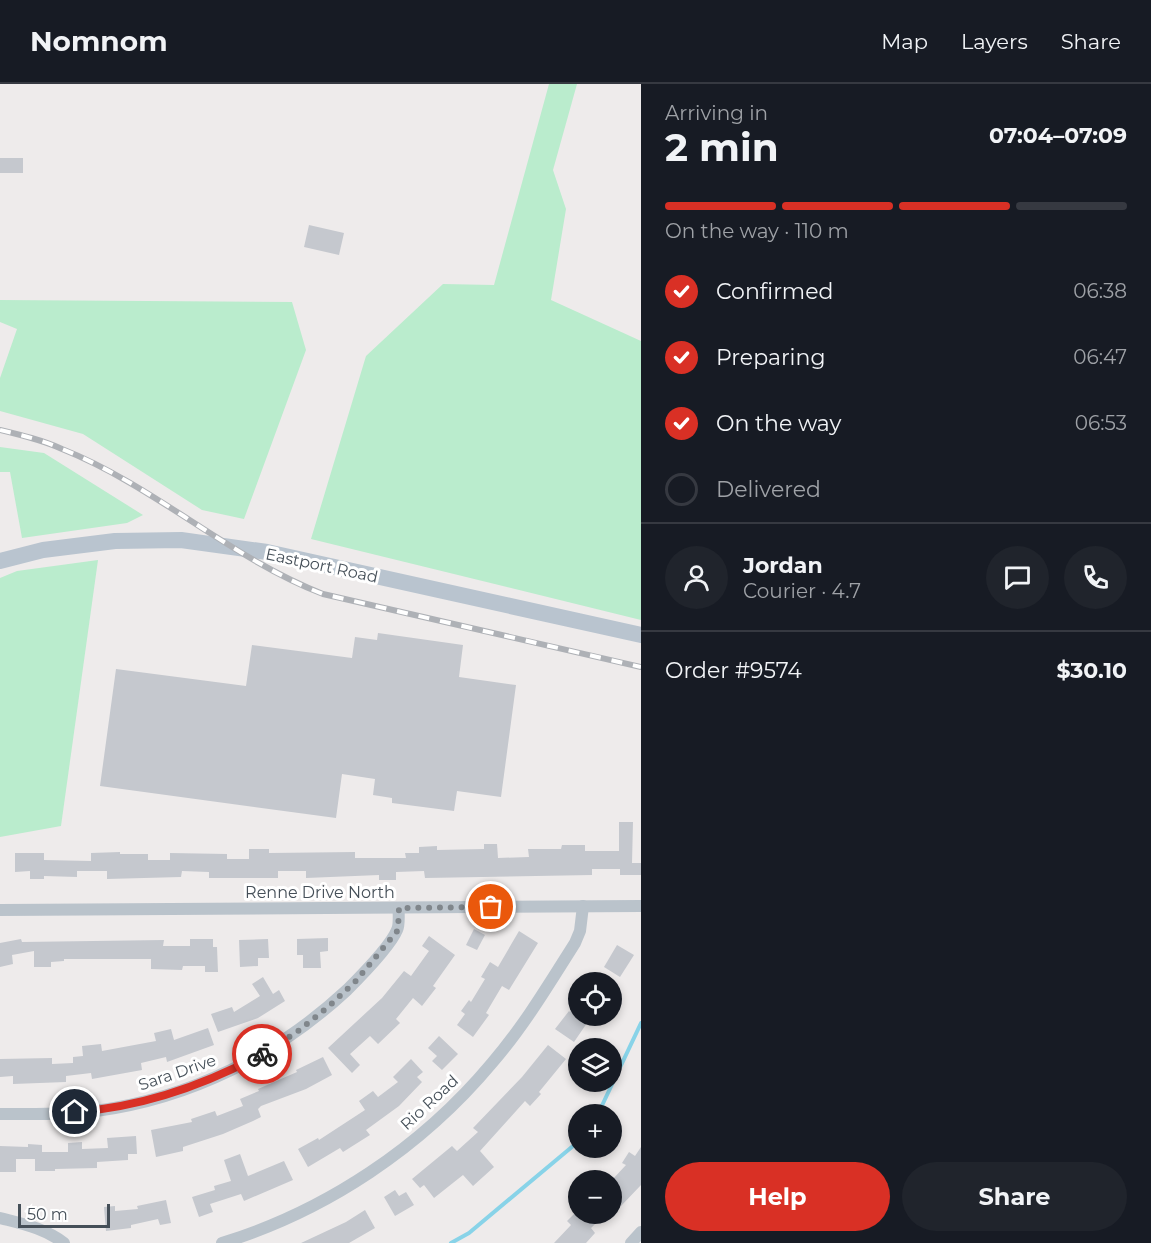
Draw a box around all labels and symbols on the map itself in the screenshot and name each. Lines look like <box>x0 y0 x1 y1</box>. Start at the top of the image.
street label: Eastport Road <box>264 544 380 587</box>
pin <box>465 881 516 932</box>
street label: Renne Drive North <box>245 883 395 902</box>
courier <box>232 1024 292 1084</box>
street label: Sara Drive <box>136 1050 218 1095</box>
street label: Rio Road <box>397 1071 462 1134</box>
pin <box>49 1086 100 1137</box>
scale bar <box>18 1201 110 1228</box>

